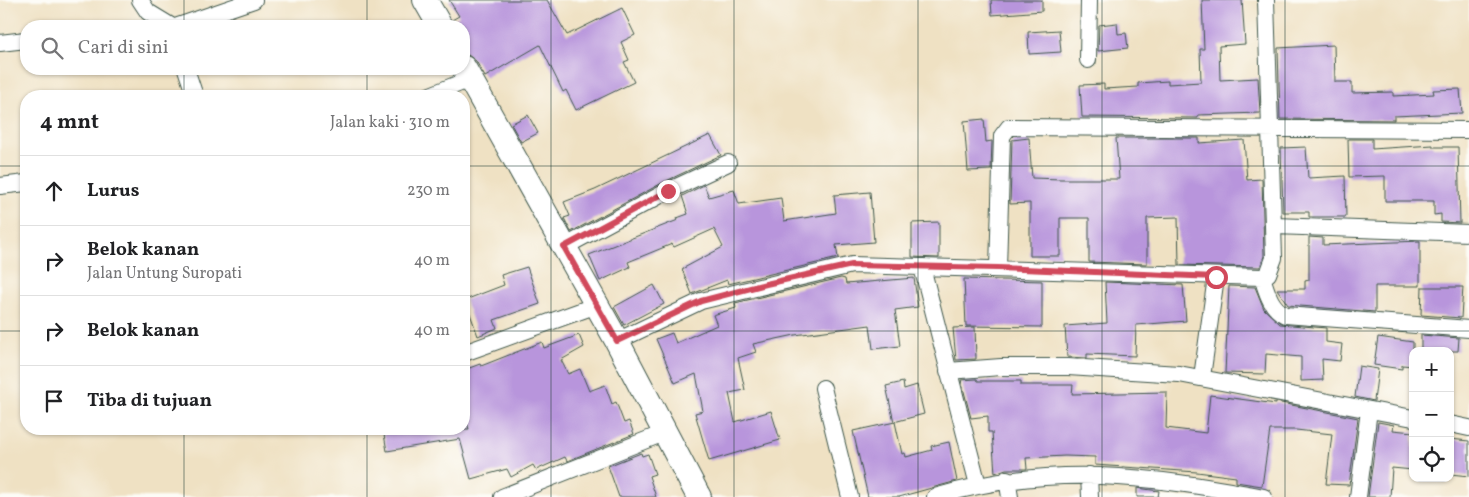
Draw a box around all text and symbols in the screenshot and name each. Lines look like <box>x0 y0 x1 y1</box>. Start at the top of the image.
search box <box>20 20 470 75</box>
icon: search <box>38 34 66 62</box>
text: Cari di sini <box>78 35 169 61</box>
text: 4 mnt <box>40 108 99 137</box>
text: Jalan kaki · 310 m <box>330 112 450 134</box>
icon: ahead <box>40 177 68 205</box>
text: Lurus <box>87 178 139 204</box>
text: 230 m <box>407 180 450 202</box>
route end <box>657 180 680 203</box>
text: Belok kanan <box>87 237 199 263</box>
icon: right <box>40 247 68 275</box>
text: 40 m <box>414 250 450 272</box>
text: Jalan Untung Suropati <box>87 263 242 285</box>
route start <box>1205 266 1228 289</box>
icon: right <box>40 317 68 345</box>
text: Belok kanan <box>87 318 199 344</box>
text: 40 m <box>414 320 450 342</box>
map controls <box>1409 347 1454 482</box>
button: + <box>1409 347 1454 392</box>
icon: arrive <box>40 387 68 415</box>
text: Tiba di tujuan <box>87 388 212 414</box>
button: − <box>1409 392 1454 437</box>
button: locate <box>1409 437 1454 482</box>

